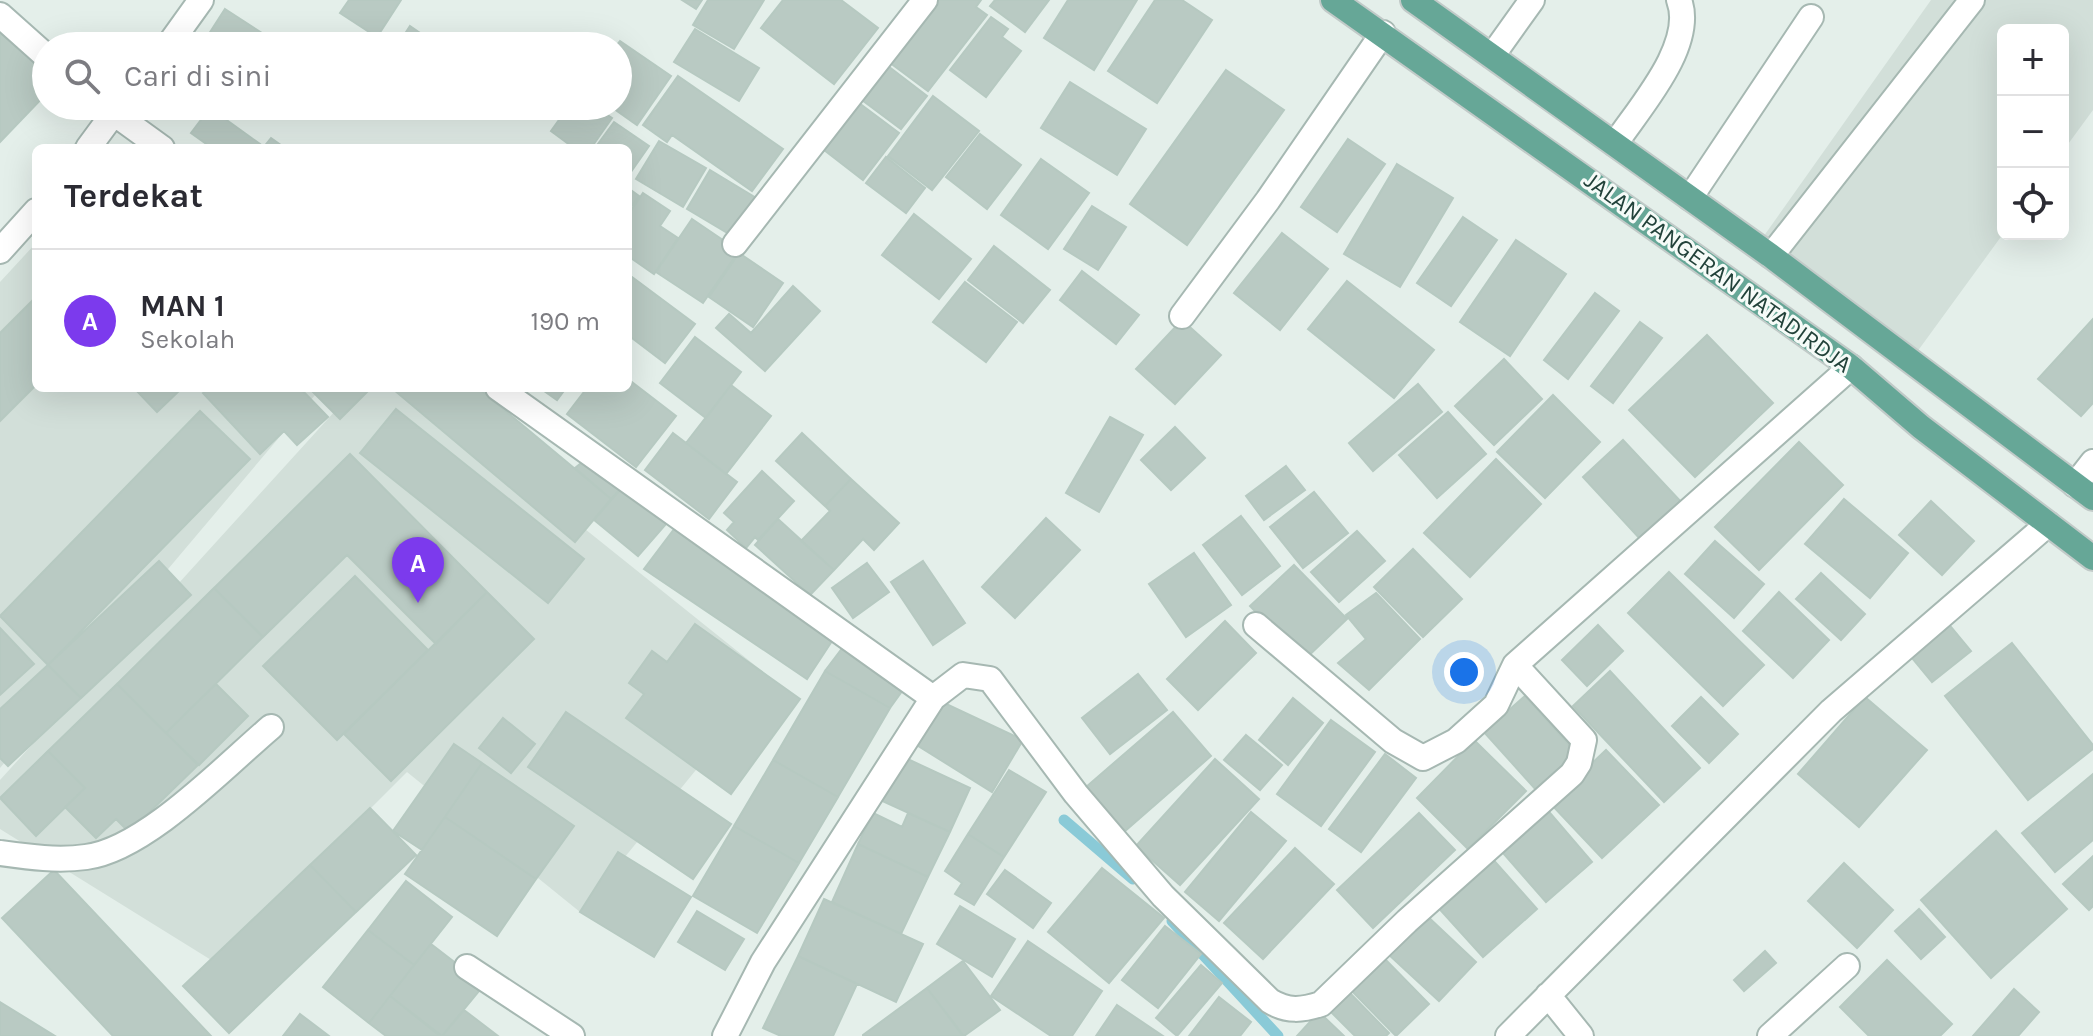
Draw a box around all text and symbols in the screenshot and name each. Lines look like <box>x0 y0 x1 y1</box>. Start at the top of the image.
map controls <box>1997 24 2069 240</box>
button: + <box>1997 24 2069 96</box>
search box <box>32 32 632 120</box>
icon: search <box>60 54 104 98</box>
text: Cari di sini <box>124 58 271 94</box>
button: − <box>1997 96 2069 168</box>
street label: JALAN PANGERAN NATADIRDJA <box>1579 166 1857 378</box>
button: locate <box>1997 168 2069 240</box>
text: Terdekat <box>64 176 203 216</box>
text: MAN 1 <box>140 288 225 324</box>
text: A <box>82 306 98 337</box>
text: 190 m <box>530 306 600 337</box>
text: Sekolah <box>140 324 235 355</box>
pin: A <box>392 537 444 603</box>
your location <box>1444 652 1484 692</box>

